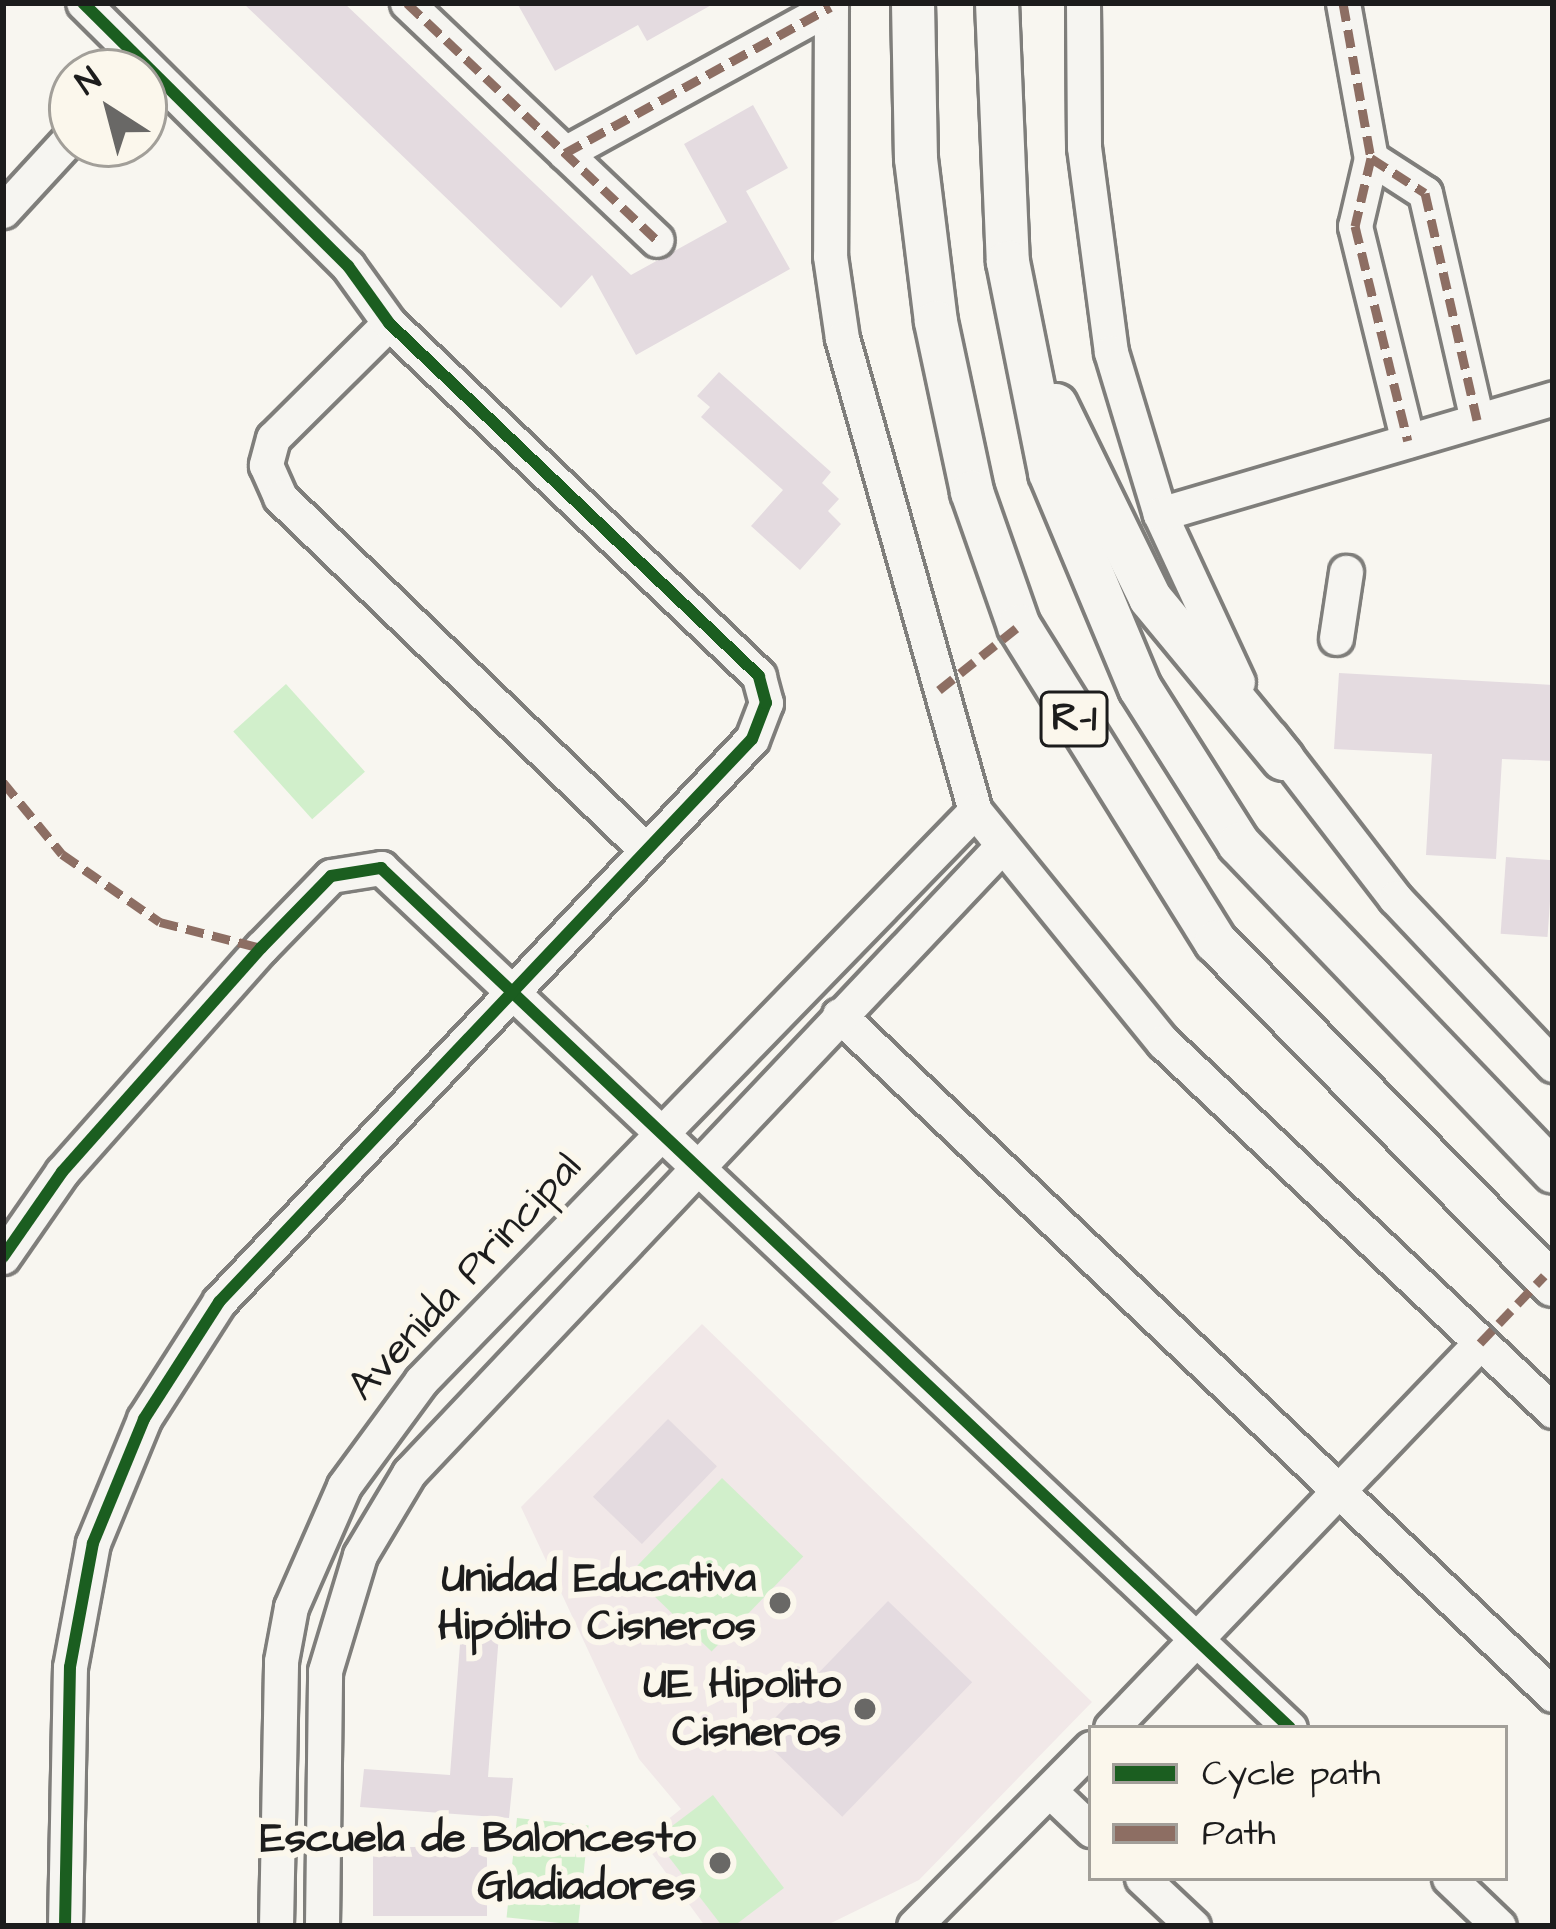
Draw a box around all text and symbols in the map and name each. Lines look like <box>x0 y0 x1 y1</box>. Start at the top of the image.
north arrow <box>48 48 168 168</box>
text: N <box>67 57 110 106</box>
road number: R-1 <box>1038 686 1110 752</box>
street label: Avenida Principal <box>337 1143 593 1411</box>
place label: Unidad Educativa Hipólito Cisneros <box>438 1554 756 1652</box>
marker: Unidad Educativa Hipólito Cisneros <box>767 1590 793 1616</box>
place label: UE Hipolito Cisneros <box>643 1660 841 1758</box>
marker: UE Hipolito Cisneros <box>852 1696 878 1722</box>
legend <box>1088 1725 1508 1881</box>
text: Cycle path <box>1202 1748 1380 1799</box>
text: Path <box>1202 1808 1276 1859</box>
place label: Escuela de Baloncesto Gladiadores <box>260 1814 696 1912</box>
marker: Escuela de Baloncesto Gladiadores <box>707 1850 733 1876</box>

